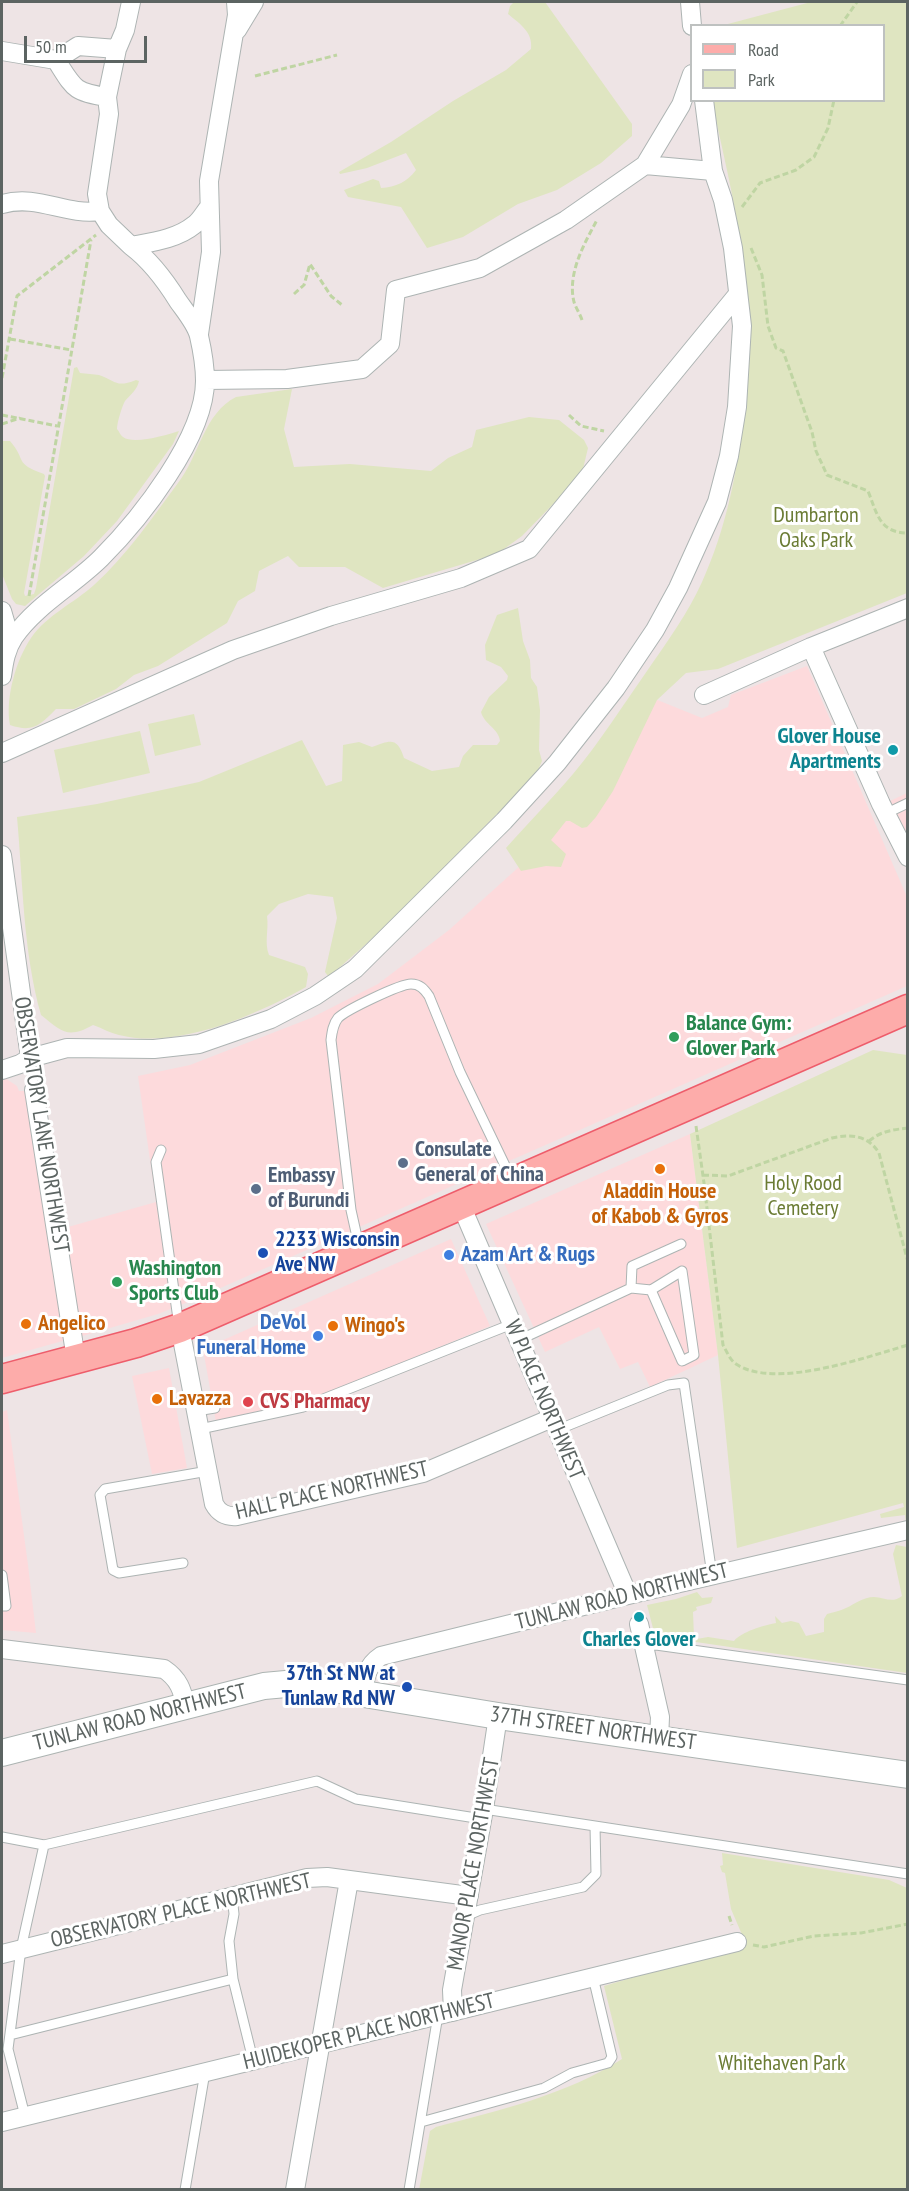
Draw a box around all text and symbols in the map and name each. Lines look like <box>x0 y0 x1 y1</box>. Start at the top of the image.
scale bar <box>27 24 150 62</box>
legend <box>690 24 885 102</box>
text: 50 m <box>35 35 67 58</box>
text: Road <box>748 38 779 61</box>
text: Park <box>748 68 775 91</box>
park label: Dumbarton Oaks Park <box>773 503 859 554</box>
place label: Glover House Apartments <box>778 724 881 776</box>
marker: Glover House Apartments <box>886 743 900 757</box>
street label: OBSERVATORY LANE NORTHWEST <box>8 995 74 1255</box>
place label: Balance Gym: Glover Park <box>686 1011 791 1062</box>
marker: Balance Gym: Glover Park <box>667 1030 681 1044</box>
place label: Consulate General of China <box>415 1137 544 1188</box>
marker: Consulate General of China <box>396 1156 410 1170</box>
marker: Aladdin House of Kabob & Gyros <box>653 1162 667 1176</box>
place label: Embassy of Burundi <box>268 1163 349 1214</box>
park label: Holy Rood Cemetery <box>764 1171 842 1222</box>
place label: Aladdin House of Kabob & Gyros <box>592 1179 728 1230</box>
marker: Embassy of Burundi <box>249 1182 263 1196</box>
place label: 2233 Wisconsin Ave NW <box>275 1227 400 1278</box>
place label: Azam Art & Rugs <box>461 1242 595 1268</box>
marker: 2233 Wisconsin Ave NW <box>256 1246 270 1260</box>
marker: Azam Art & Rugs <box>442 1248 456 1262</box>
place label: Washington Sports Club <box>129 1256 221 1308</box>
marker: Washington Sports Club <box>110 1275 124 1289</box>
place label: DeVol Funeral Home <box>197 1310 306 1362</box>
place label: Angelico <box>38 1311 106 1337</box>
place label: Wingo's <box>345 1313 405 1339</box>
street label: W PLACE NORTHWEST <box>498 1316 590 1484</box>
marker: Angelico <box>19 1317 33 1331</box>
marker: Wingo's <box>326 1319 340 1333</box>
marker: DeVol Funeral Home <box>311 1329 325 1343</box>
place label: Lavazza <box>169 1386 231 1412</box>
place label: CVS Pharmacy <box>260 1389 370 1415</box>
marker: Lavazza <box>150 1392 164 1406</box>
marker: CVS Pharmacy <box>241 1395 255 1409</box>
street label: HALL PLACE NORTHWEST <box>233 1456 431 1526</box>
street label: TUNLAW ROAD NORTHWEST <box>513 1558 731 1636</box>
marker: Charles Glover <box>632 1610 646 1624</box>
place label: Charles Glover <box>583 1627 695 1653</box>
place label: 37th St NW at Tunlaw Rd NW <box>282 1661 395 1712</box>
street label: TUNLAW ROAD NORTHWEST <box>31 1679 249 1757</box>
marker: 37th St NW at Tunlaw Rd NW <box>400 1680 414 1694</box>
street label: 37TH STREET NORTHWEST <box>488 1701 698 1757</box>
street label: MANOR PLACE NORTHWEST <box>442 1756 506 1972</box>
street label: OBSERVATORY PLACE NORTHWEST <box>48 1868 314 1954</box>
street label: HUIDEKOPER PLACE NORTHWEST <box>241 1988 497 2076</box>
park label: Whitehaven Park <box>718 2051 846 2077</box>

